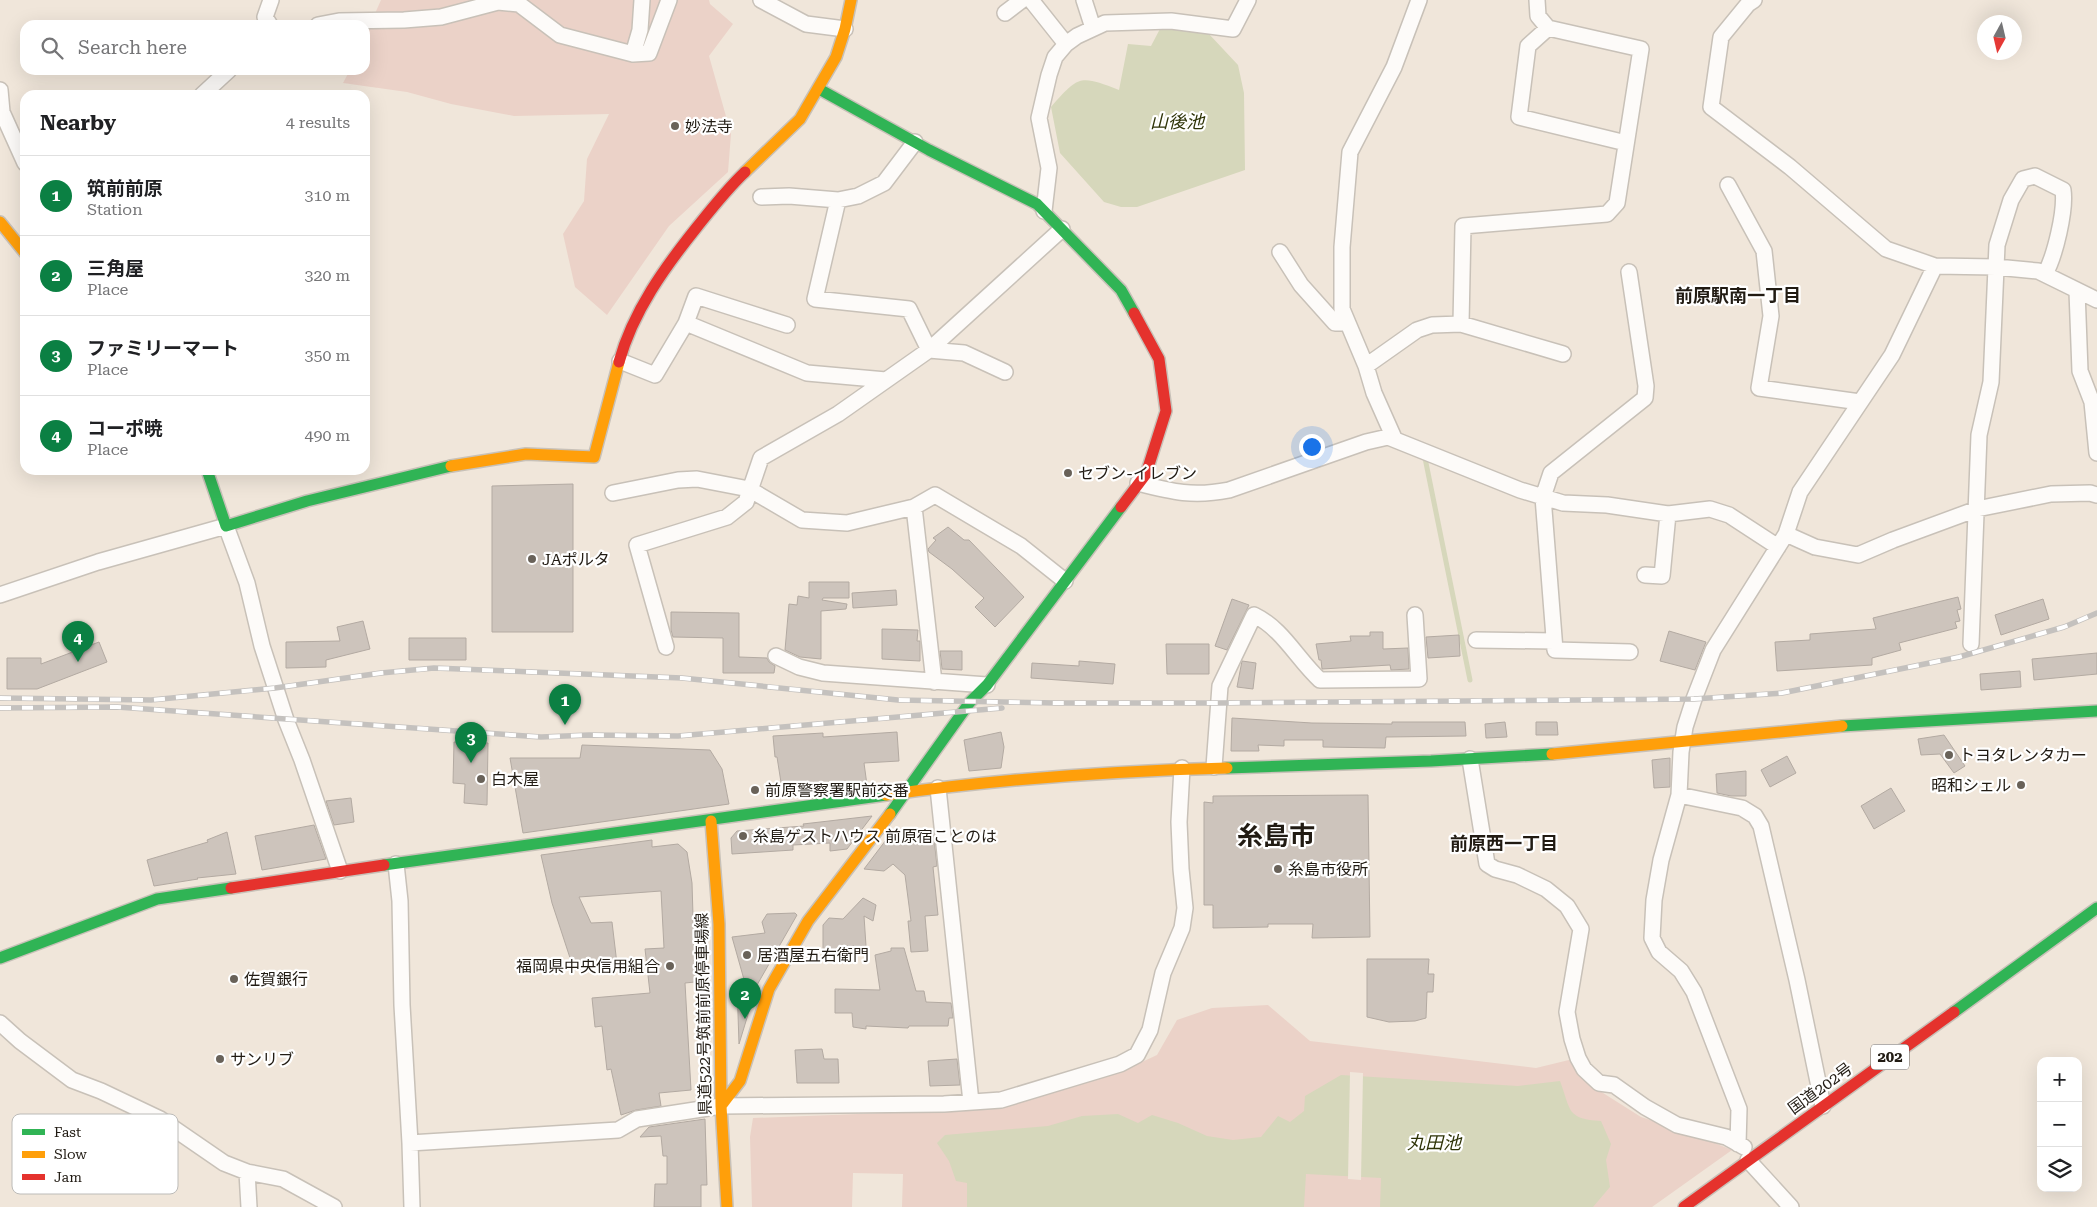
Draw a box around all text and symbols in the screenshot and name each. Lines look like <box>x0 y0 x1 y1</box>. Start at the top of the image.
north arrow <box>1977 15 2022 60</box>
search box <box>20 20 370 75</box>
icon: search <box>38 34 66 62</box>
text: Search here <box>78 36 187 59</box>
text: Nearby <box>40 111 116 135</box>
water label: 山後池 <box>1150 111 1206 132</box>
text: 4 results <box>286 113 350 132</box>
place label: 妙法寺 <box>685 117 733 136</box>
marker: 妙法寺 <box>669 120 681 132</box>
text: 筑前前原 <box>87 177 163 200</box>
text: 1 <box>52 186 60 205</box>
text: 310 m <box>304 186 350 205</box>
text: Station <box>87 200 143 219</box>
text: 三角屋 <box>87 257 144 280</box>
text: 2 <box>52 266 60 285</box>
text: 320 m <box>304 266 350 285</box>
text: Place <box>87 280 128 299</box>
district label: 前原駅南一丁目 <box>1675 285 1801 306</box>
text: ファミリーマート <box>87 337 239 360</box>
text: 3 <box>52 346 60 365</box>
text: 350 m <box>304 346 350 365</box>
text: Place <box>87 360 128 379</box>
text: コーポ暁 <box>87 417 163 440</box>
text: 4 <box>52 426 60 445</box>
text: 490 m <box>304 426 350 445</box>
your location <box>1299 434 1325 460</box>
text: Place <box>87 440 128 459</box>
place label: セブン-イレブン <box>1078 464 1197 483</box>
marker: セブン-イレブン <box>1062 467 1074 479</box>
place label: JAポルタ <box>542 550 610 569</box>
marker: JAポルタ <box>526 553 538 565</box>
pin: 4 <box>62 621 94 662</box>
pin: 1 <box>549 684 581 725</box>
pin: 3 <box>455 722 487 763</box>
place label: トヨタレンタカー <box>1959 746 2087 765</box>
marker: トヨタレンタカー <box>1943 749 1955 761</box>
place label: 白木屋 <box>491 770 539 789</box>
marker: 白木屋 <box>475 773 487 785</box>
place label: 昭和シェル <box>1931 776 2011 795</box>
marker: 昭和シェル <box>2015 779 2027 791</box>
place label: 前原警察署駅前交番 <box>765 781 909 800</box>
marker: 前原警察署駅前交番 <box>749 784 761 796</box>
district label: 糸島市 <box>1237 821 1315 851</box>
place label: 糸島ゲストハウス 前原宿ことのは <box>753 827 997 846</box>
marker: 糸島ゲストハウス 前原宿ことのは <box>737 830 749 842</box>
district label: 前原西一丁目 <box>1450 833 1558 854</box>
place label: 糸島市役所 <box>1288 860 1368 879</box>
marker: 糸島市役所 <box>1272 863 1284 875</box>
street label: 県道522号筑前前原停車場線 <box>692 912 715 1116</box>
place label: 居酒屋五右衛門 <box>757 946 869 965</box>
marker: 居酒屋五右衛門 <box>741 949 753 961</box>
place label: 福岡県中央信用組合 <box>516 957 660 976</box>
marker: 福岡県中央信用組合 <box>664 960 676 972</box>
place label: 佐賀銀行 <box>244 970 308 989</box>
marker: 佐賀銀行 <box>228 973 240 985</box>
pin: 2 <box>729 978 761 1019</box>
road number: 202 <box>1871 1044 1909 1070</box>
place label: サンリブ <box>230 1050 294 1069</box>
marker: サンリブ <box>214 1053 226 1065</box>
map controls <box>2037 1057 2082 1192</box>
button: + <box>2037 1057 2082 1102</box>
street label: 国道202号 <box>1784 1059 1856 1118</box>
button: − <box>2037 1102 2082 1147</box>
legend <box>12 1114 178 1194</box>
text: Fast <box>54 1124 81 1140</box>
water label: 丸田池 <box>1407 1132 1463 1153</box>
text: Slow <box>54 1146 87 1162</box>
button: layers <box>2037 1147 2082 1192</box>
text: Jam <box>54 1169 82 1185</box>

